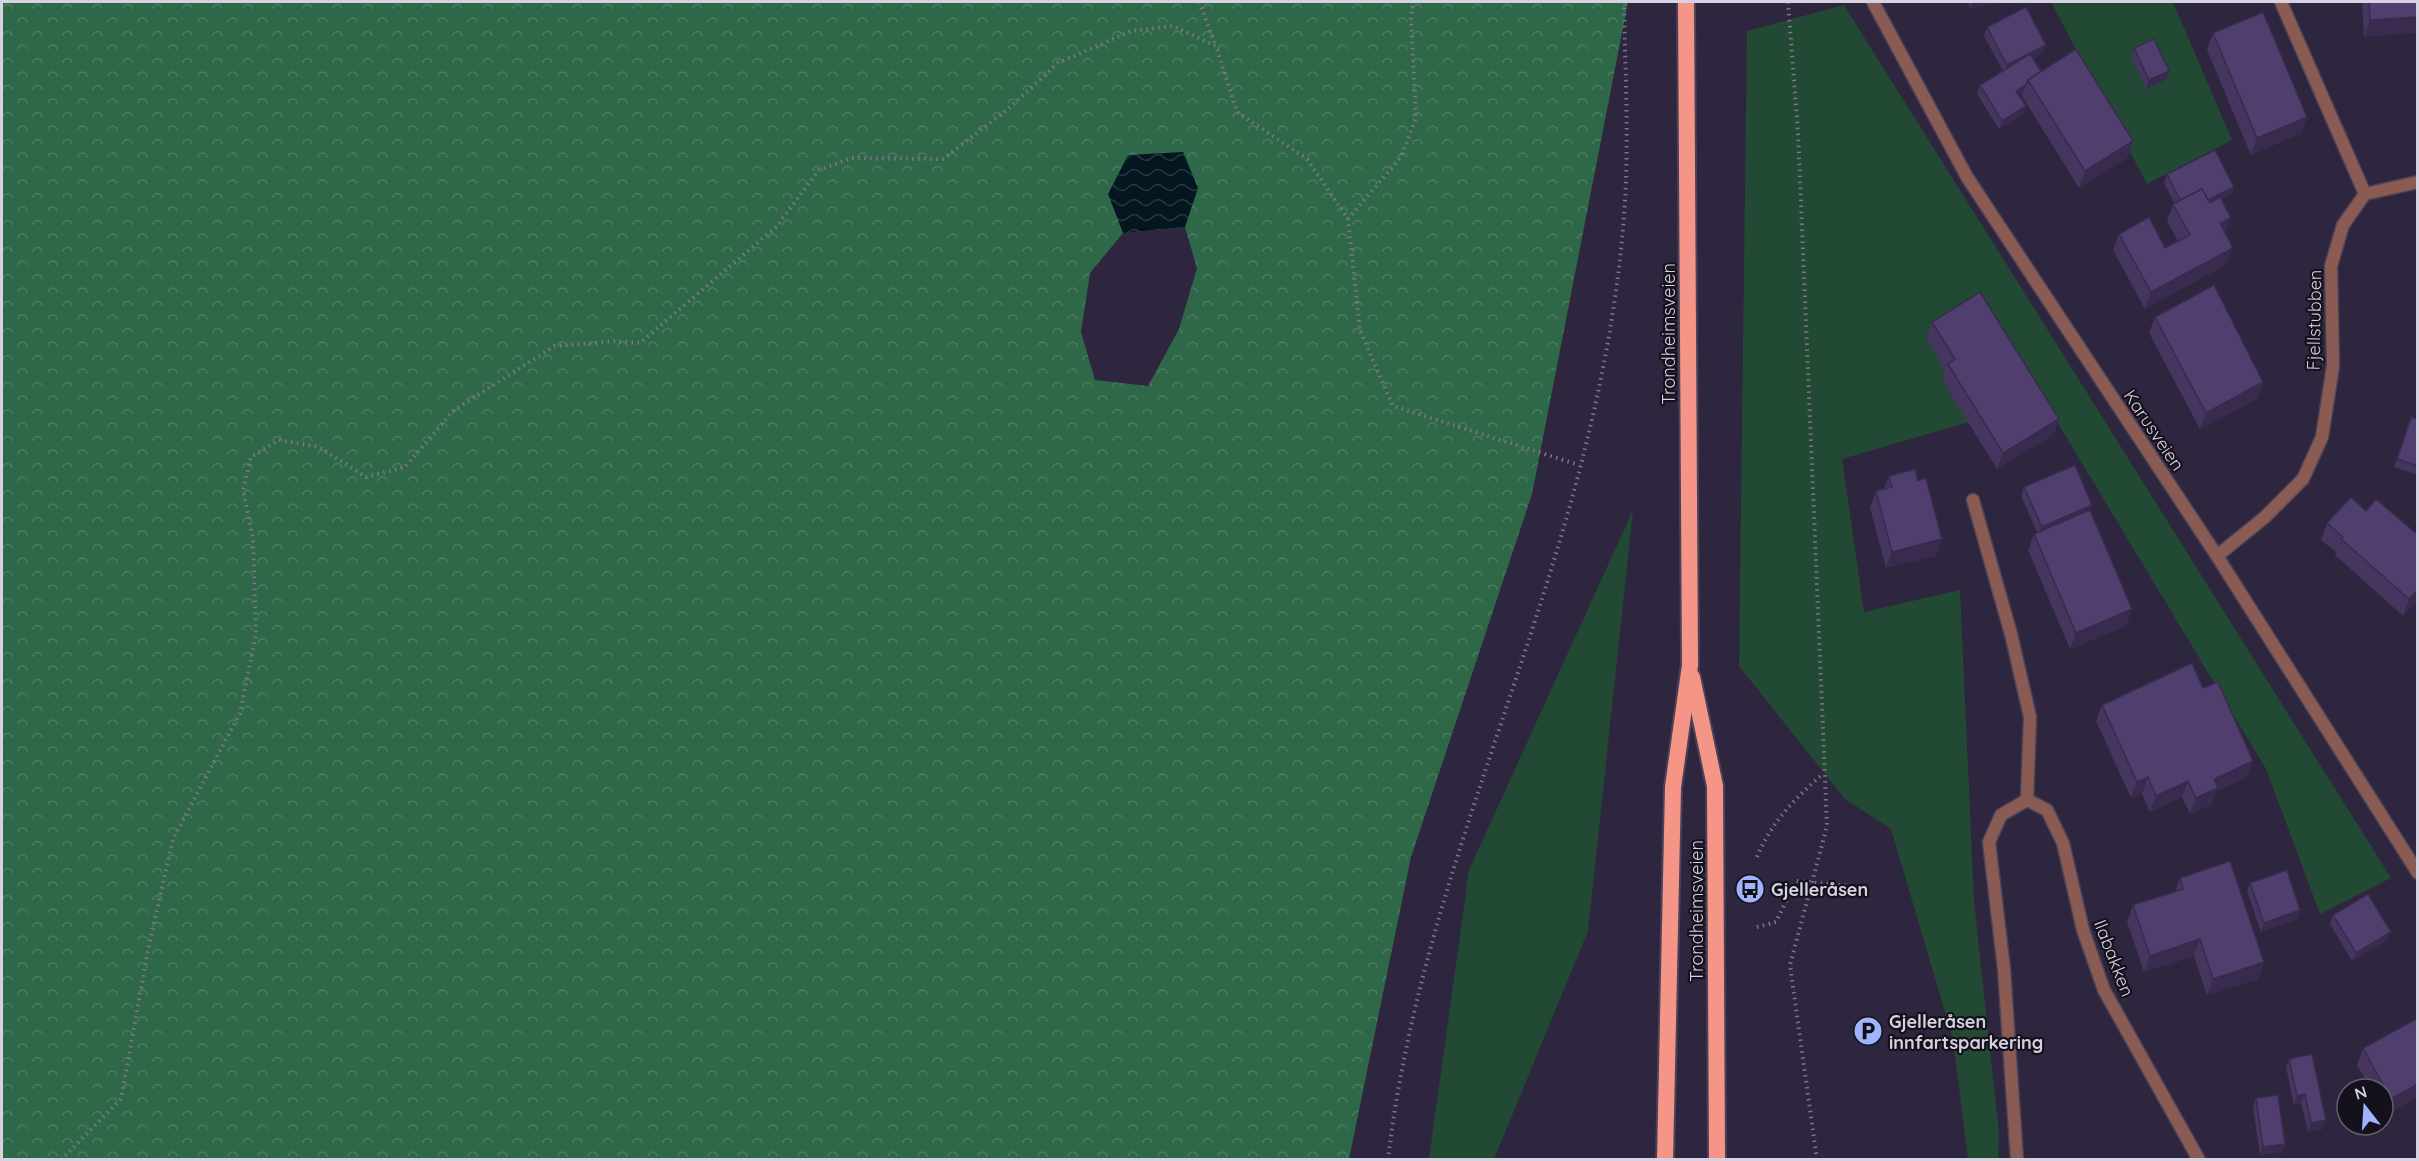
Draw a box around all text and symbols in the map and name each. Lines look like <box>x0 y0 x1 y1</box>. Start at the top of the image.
street label: Trondheimsveien <box>1657 263 1680 405</box>
street label: Fjellstubben <box>2302 269 2326 371</box>
street label: Karusveien <box>2119 385 2189 475</box>
street label: Trondheimsveien <box>1685 840 1708 982</box>
bus stop icon: Gjelleråsen <box>1734 873 1766 905</box>
place label: Gjelleråsen <box>1771 878 1868 901</box>
street label: Ilabakken <box>2089 916 2139 1000</box>
place label: Gjelleråsen innfartsparkering <box>1889 1010 2043 1054</box>
parking icon: Gjelleråsen innfartsparkering <box>1852 1015 1884 1047</box>
north arrow <box>2335 1077 2395 1137</box>
text: N <box>2352 1081 2369 1104</box>

